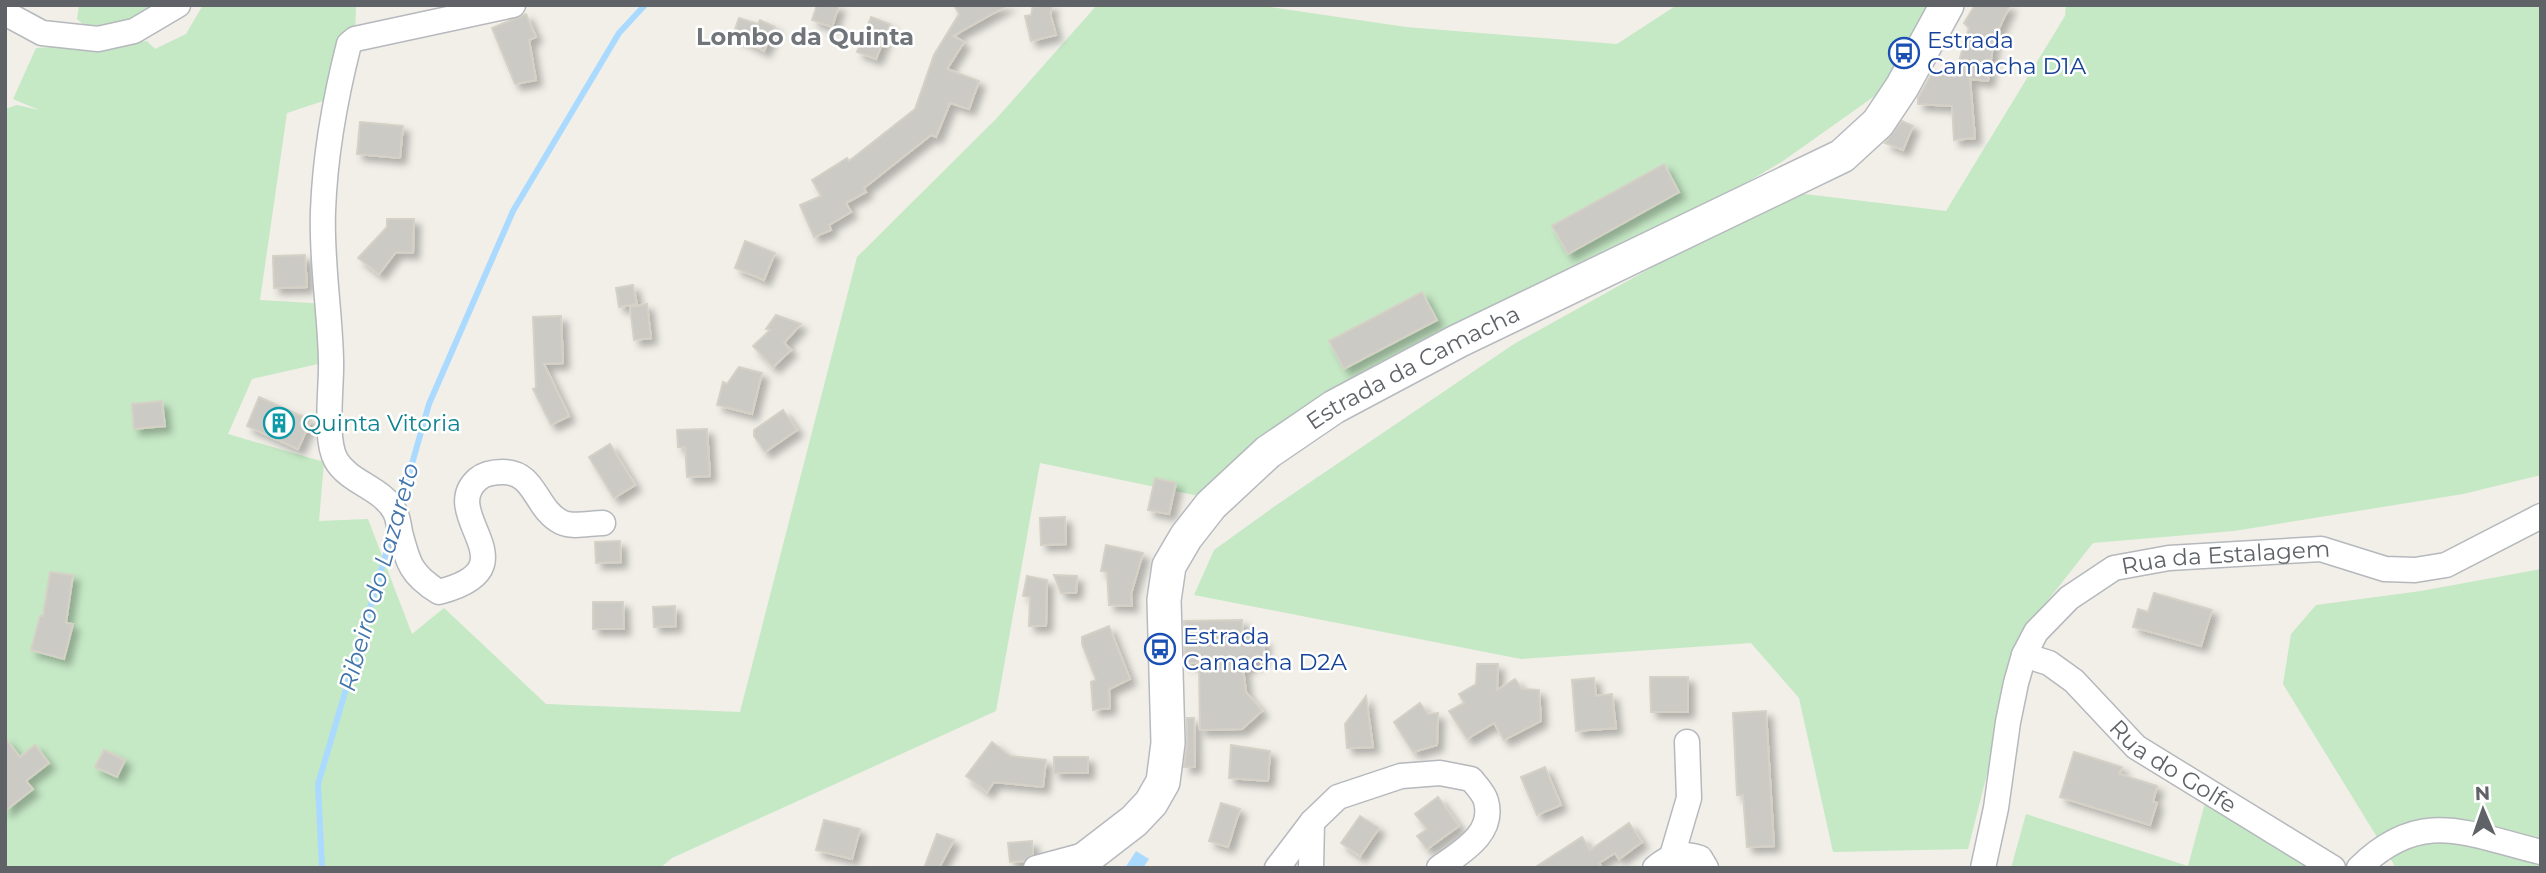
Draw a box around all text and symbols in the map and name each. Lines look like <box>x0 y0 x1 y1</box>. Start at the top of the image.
district label: Lombo da Quinta <box>696 22 914 51</box>
place label: Estrada Camacha D1A <box>1927 26 2087 80</box>
bus stop icon: Estrada Camacha D1A <box>1887 36 1921 70</box>
street label: Estrada da Camacha <box>1301 299 1524 436</box>
building icon: Quinta Vitoria <box>262 406 296 440</box>
place label: Quinta Vitoria <box>302 409 461 437</box>
water label: Ribeiro do Lazareto <box>332 459 425 694</box>
street label: Rua da Estalagem <box>2119 534 2331 580</box>
place label: Estrada Camacha D2A <box>1183 622 1347 676</box>
bus stop icon: Estrada Camacha D2A <box>1143 632 1177 666</box>
street label: Rua do Golfe <box>2104 714 2242 819</box>
north arrow <box>2448 775 2518 845</box>
text: N <box>2474 782 2491 805</box>

